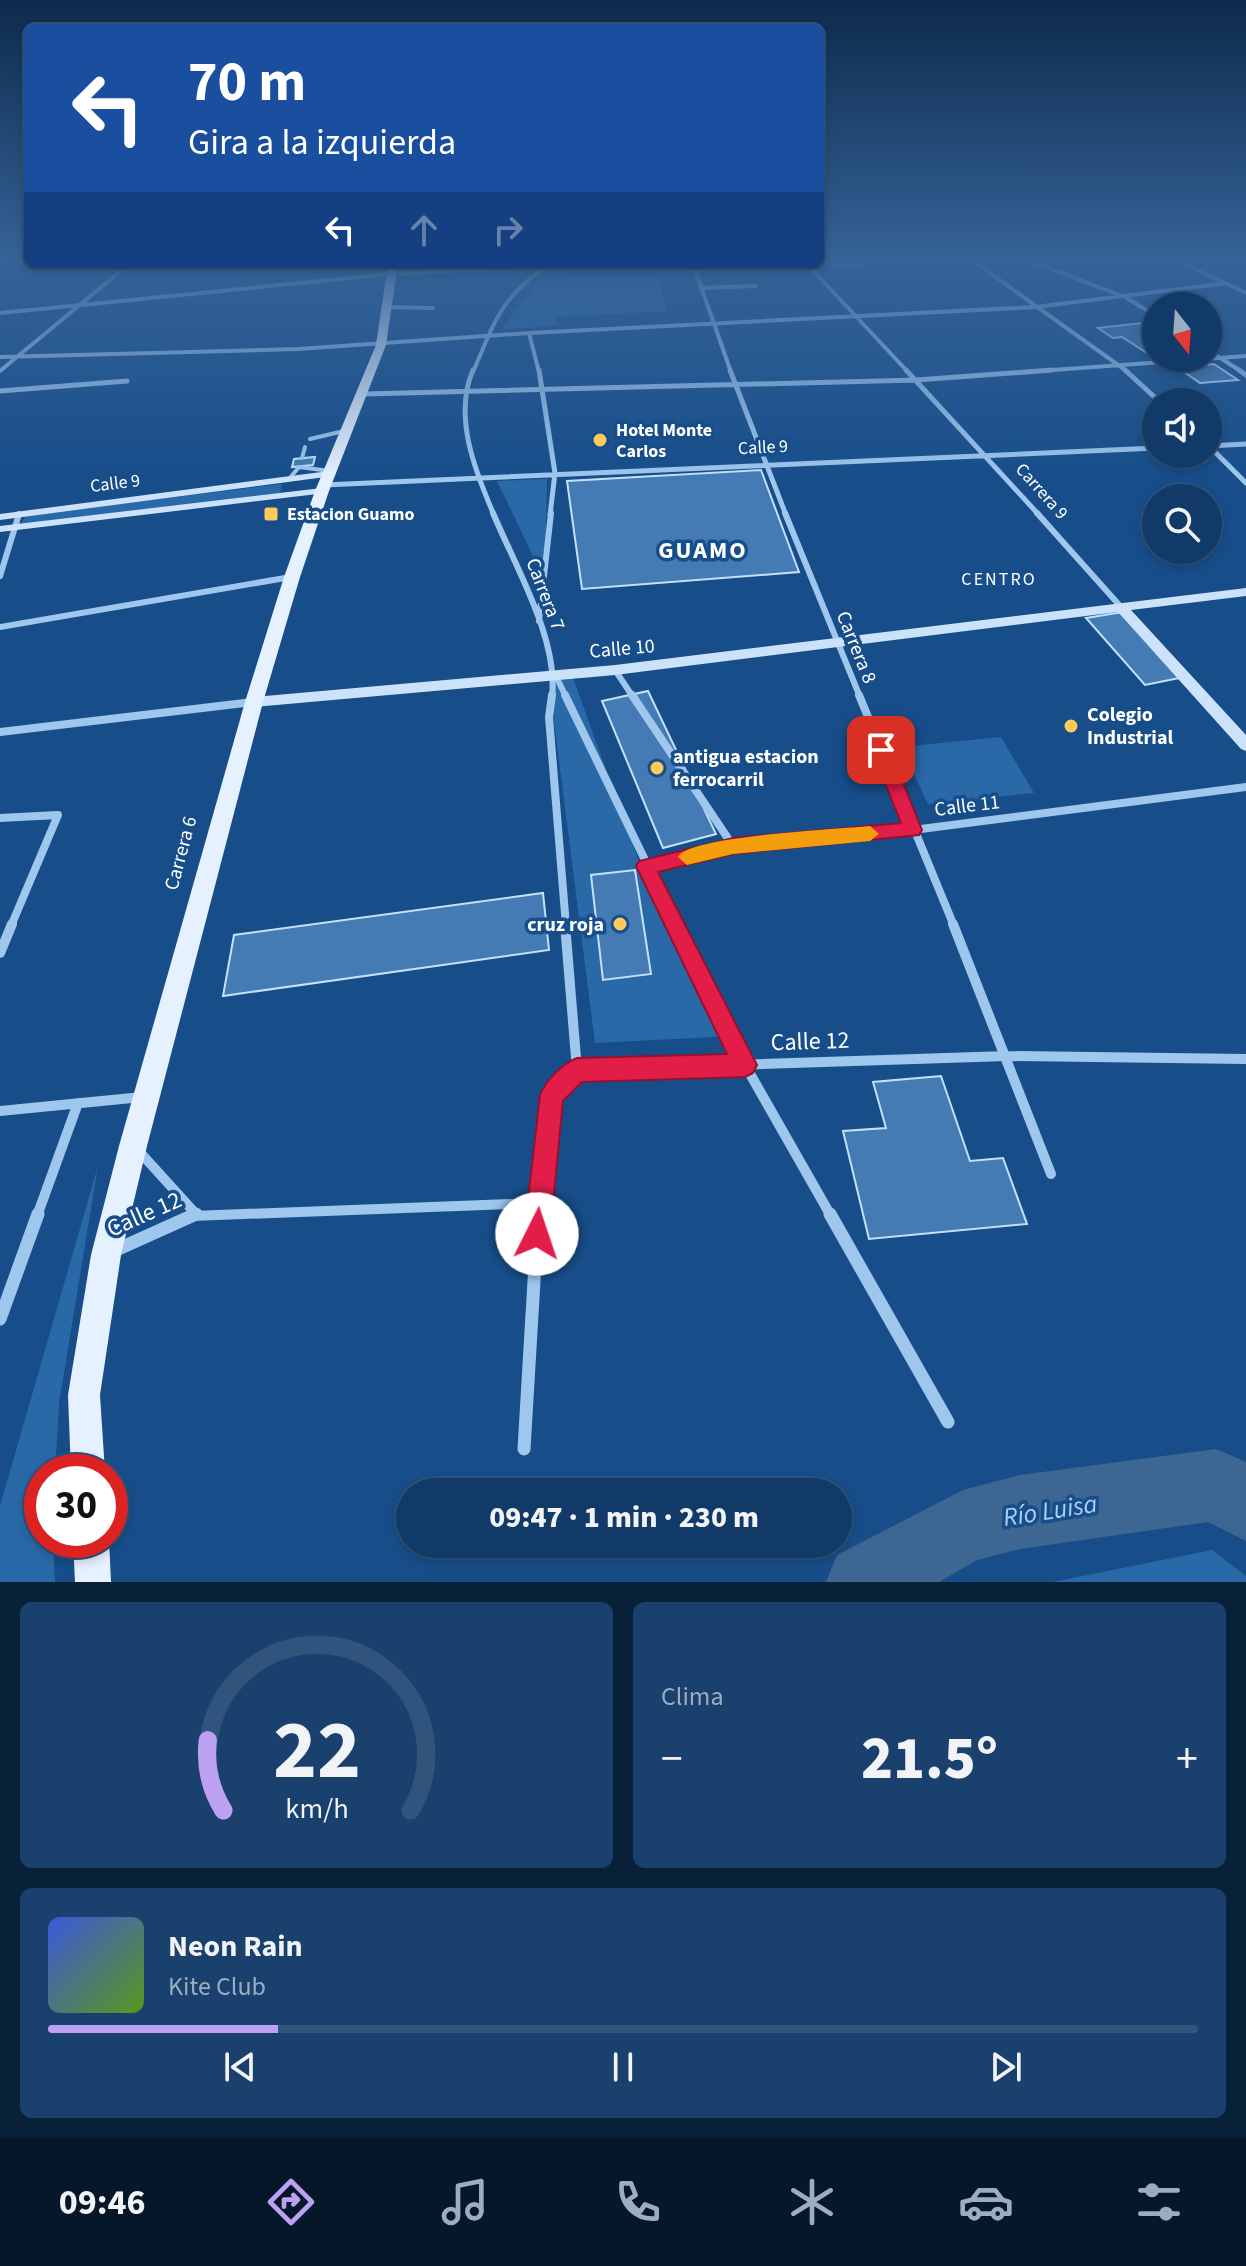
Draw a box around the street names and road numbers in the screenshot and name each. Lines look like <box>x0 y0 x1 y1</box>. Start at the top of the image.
street label: Calle 9 <box>737 434 789 461</box>
street label: Carrera 9 <box>1010 458 1074 525</box>
street label: Calle 9 <box>89 468 141 499</box>
street label: Carrera 7 <box>518 554 572 635</box>
street label: Carrera 8 <box>829 607 883 688</box>
street label: Calle 10 <box>588 632 656 666</box>
street label: Calle 11 <box>933 788 1001 824</box>
street label: Carrera 6 <box>158 813 204 893</box>
street label: Calle 12 <box>770 1023 850 1060</box>
street label: Calle 12 <box>101 1182 187 1246</box>

